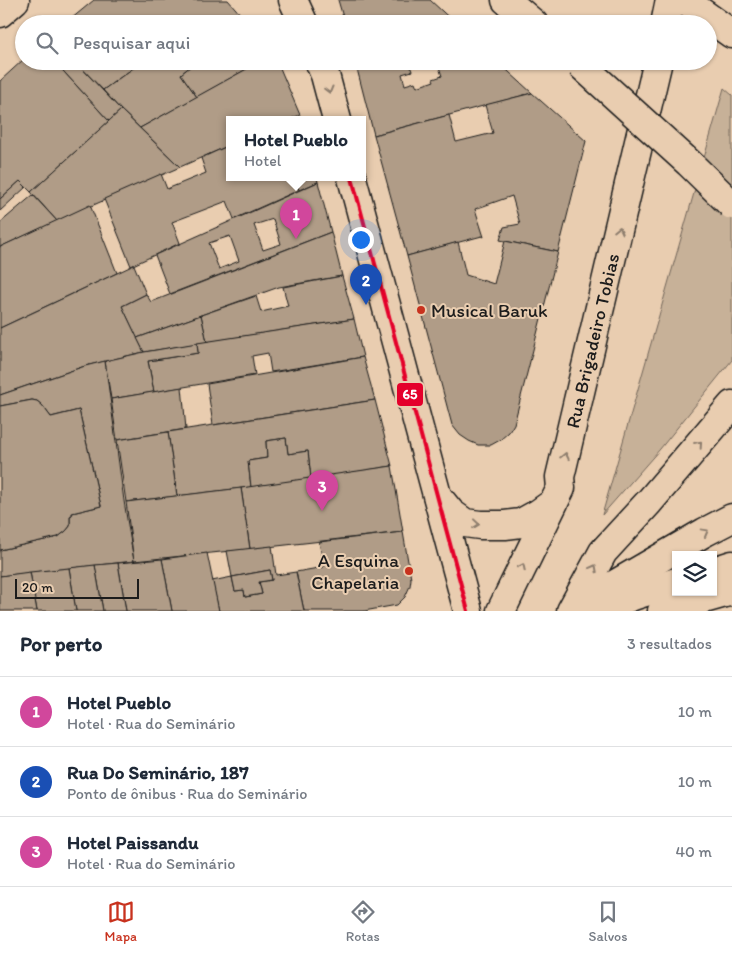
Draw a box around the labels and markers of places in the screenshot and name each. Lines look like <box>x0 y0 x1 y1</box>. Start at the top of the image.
pin: 1 <box>280 198 312 239</box>
pin: 2 <box>350 264 382 305</box>
place label: Musical Baruk <box>431 299 548 322</box>
marker: Musical Baruk <box>415 304 427 316</box>
pin: 3 <box>306 470 338 511</box>
place label: A Esquina Chapelaria <box>311 549 399 594</box>
marker: A Esquina Chapelaria <box>403 565 415 577</box>

